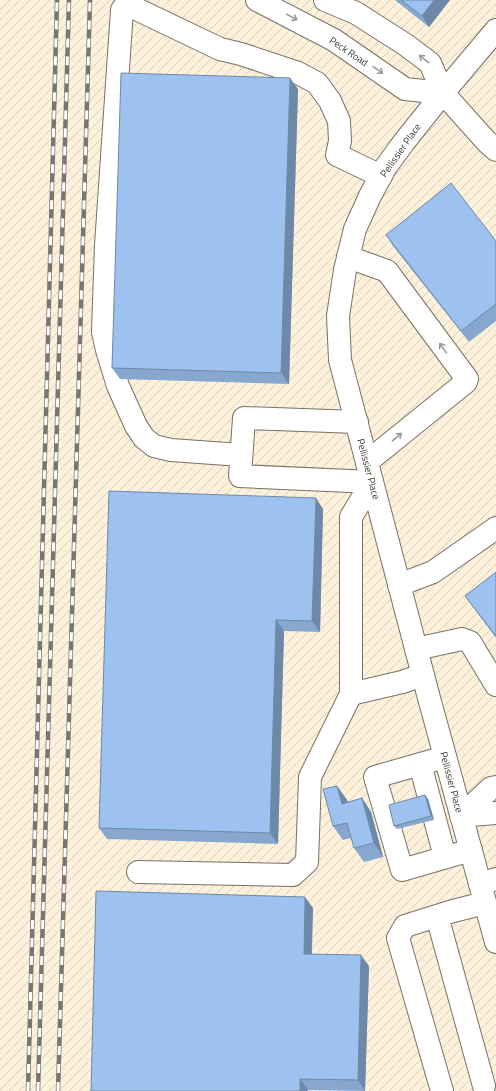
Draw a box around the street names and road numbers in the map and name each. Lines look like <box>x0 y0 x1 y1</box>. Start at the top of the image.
street label: Peck Road <box>326 33 371 70</box>
street label: Pellissier Place <box>376 120 424 180</box>
street label: Pellissier Place <box>353 437 384 501</box>
street label: Pellissier Place <box>436 750 467 814</box>

